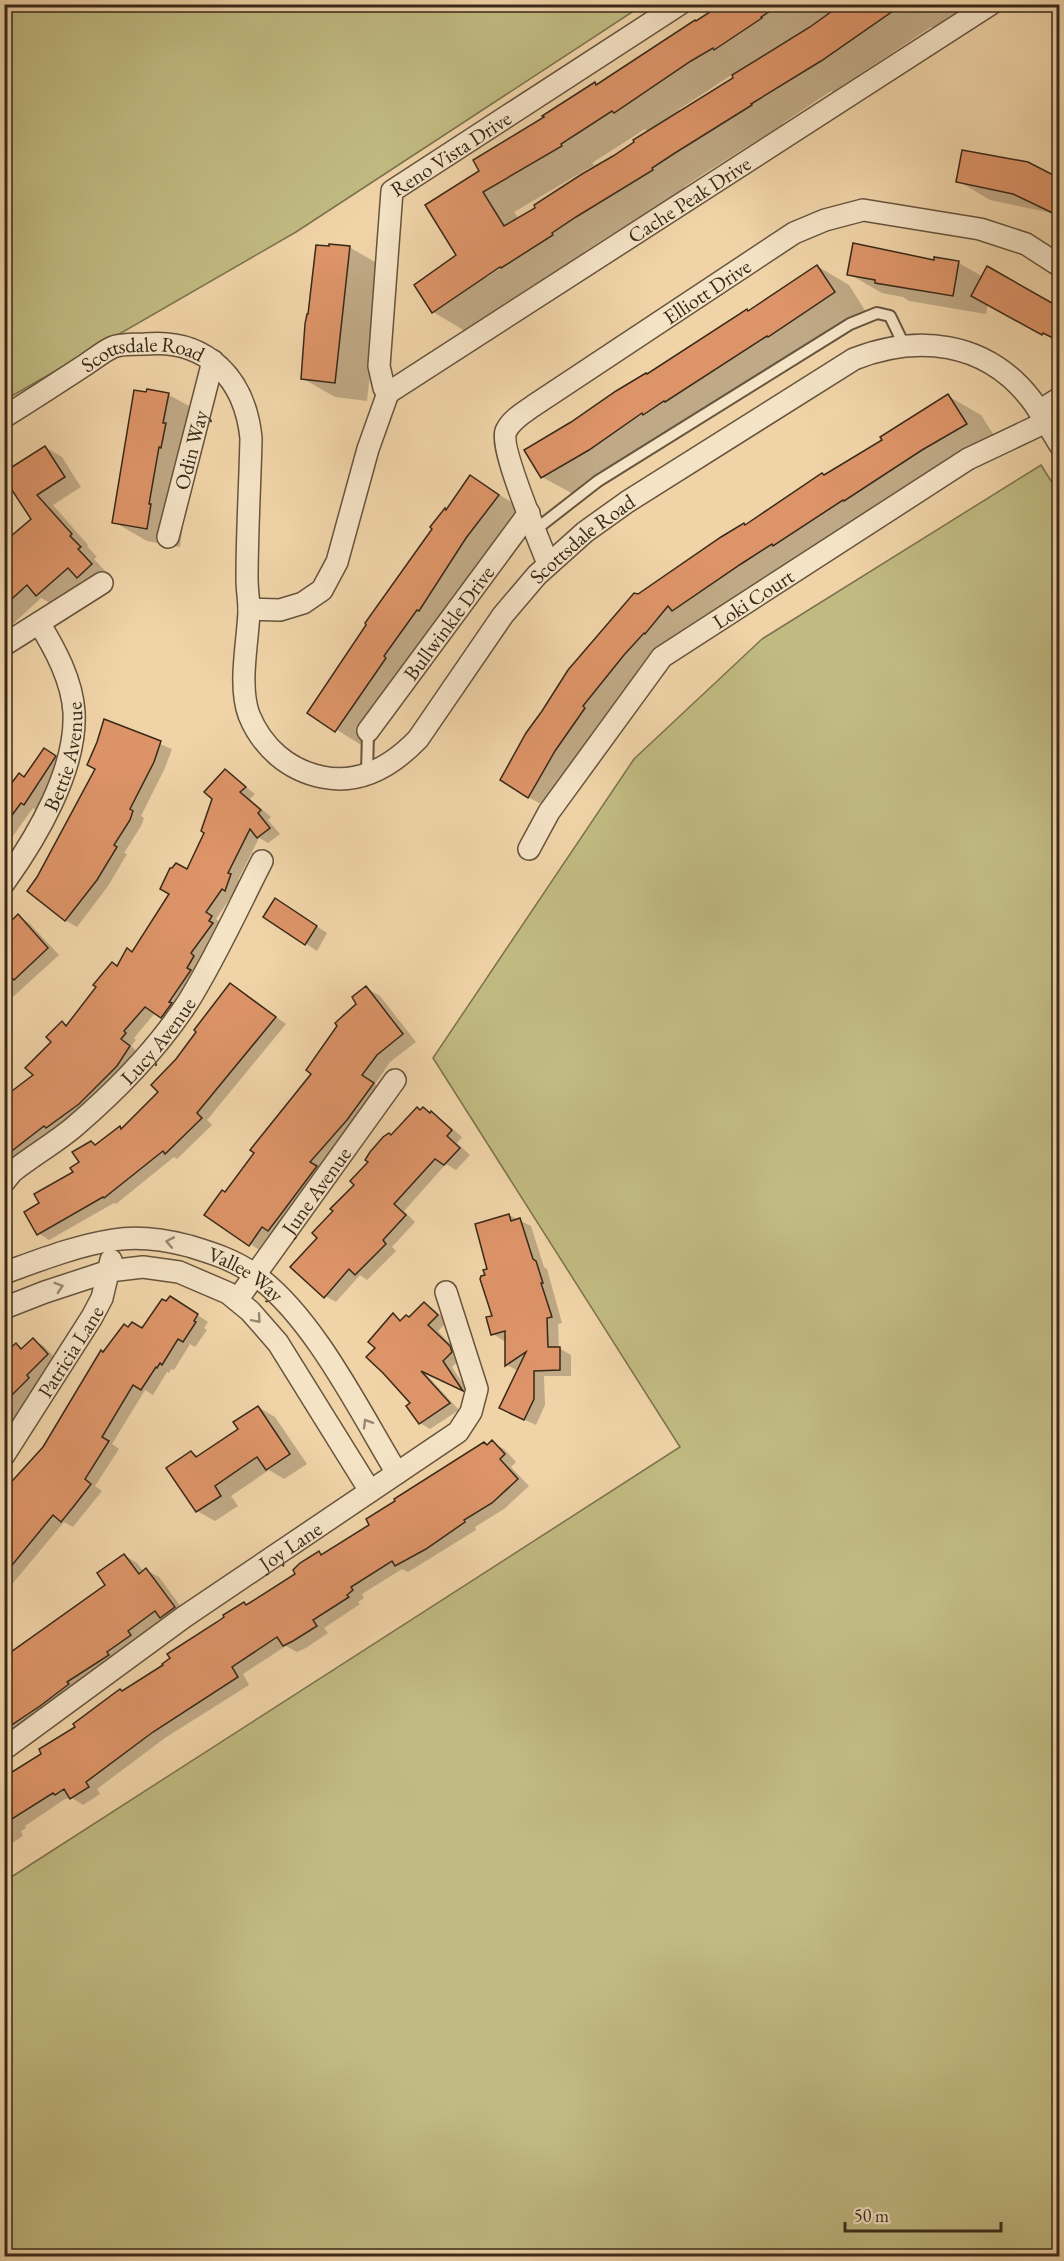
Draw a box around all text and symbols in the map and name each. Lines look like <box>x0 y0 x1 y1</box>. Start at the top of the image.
street label: Reno Vista Drive <box>385 104 516 202</box>
street label: Cache Peak Drive <box>622 149 755 249</box>
street label: Elliott Drive <box>658 252 756 330</box>
street label: Scottsdale Road <box>75 330 210 378</box>
street label: Odin Way <box>167 406 214 493</box>
street label: Scottsdale Road <box>523 487 640 589</box>
street label: Bullwinkle Drive <box>397 560 500 685</box>
street label: Loki Court <box>707 562 799 634</box>
street label: Bettie Avenue <box>37 701 88 815</box>
street label: Lucy Avenue <box>114 992 201 1090</box>
street label: June Avenue <box>274 1141 356 1241</box>
one-way arrow <box>165 1236 175 1249</box>
street label: Vallee Way <box>205 1240 291 1308</box>
one-way arrow <box>53 1282 64 1294</box>
street label: Patricia Lane <box>31 1301 109 1402</box>
one-way arrow <box>250 1312 261 1323</box>
one-way arrow <box>362 1419 374 1429</box>
street label: Joy Lane <box>252 1515 327 1577</box>
scale bar <box>845 2195 1001 2233</box>
text: 50 m <box>854 2204 889 2227</box>

